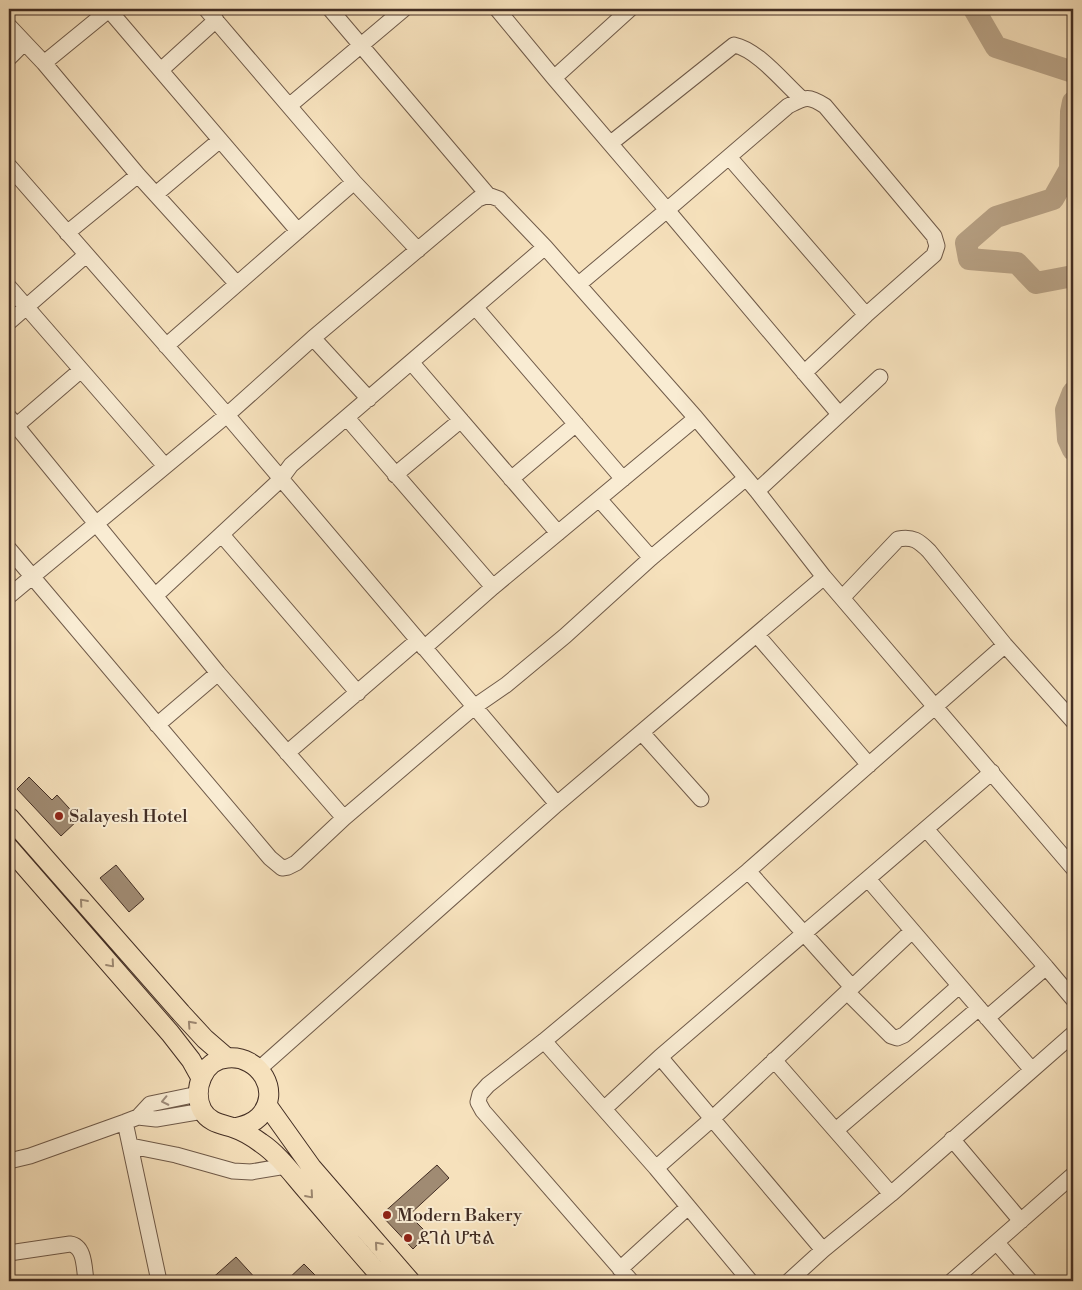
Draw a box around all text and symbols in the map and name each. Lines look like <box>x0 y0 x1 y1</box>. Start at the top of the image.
place label: Salayesh Hotel <box>69 805 188 828</box>
marker: Salayesh Hotel <box>53 810 65 822</box>
one-way arrow <box>80 899 89 908</box>
one-way arrow <box>105 958 114 967</box>
one-way arrow <box>188 1021 197 1030</box>
one-way arrow <box>161 1095 170 1106</box>
one-way arrow <box>305 1189 314 1198</box>
place label: Modern Bakery <box>397 1204 522 1227</box>
marker: Modern Bakery <box>381 1209 393 1221</box>
place label: ደገሰ ሆቴል <box>418 1227 495 1250</box>
marker: ደገሰ ሆቴል <box>402 1232 414 1244</box>
one-way arrow <box>375 1241 384 1250</box>

